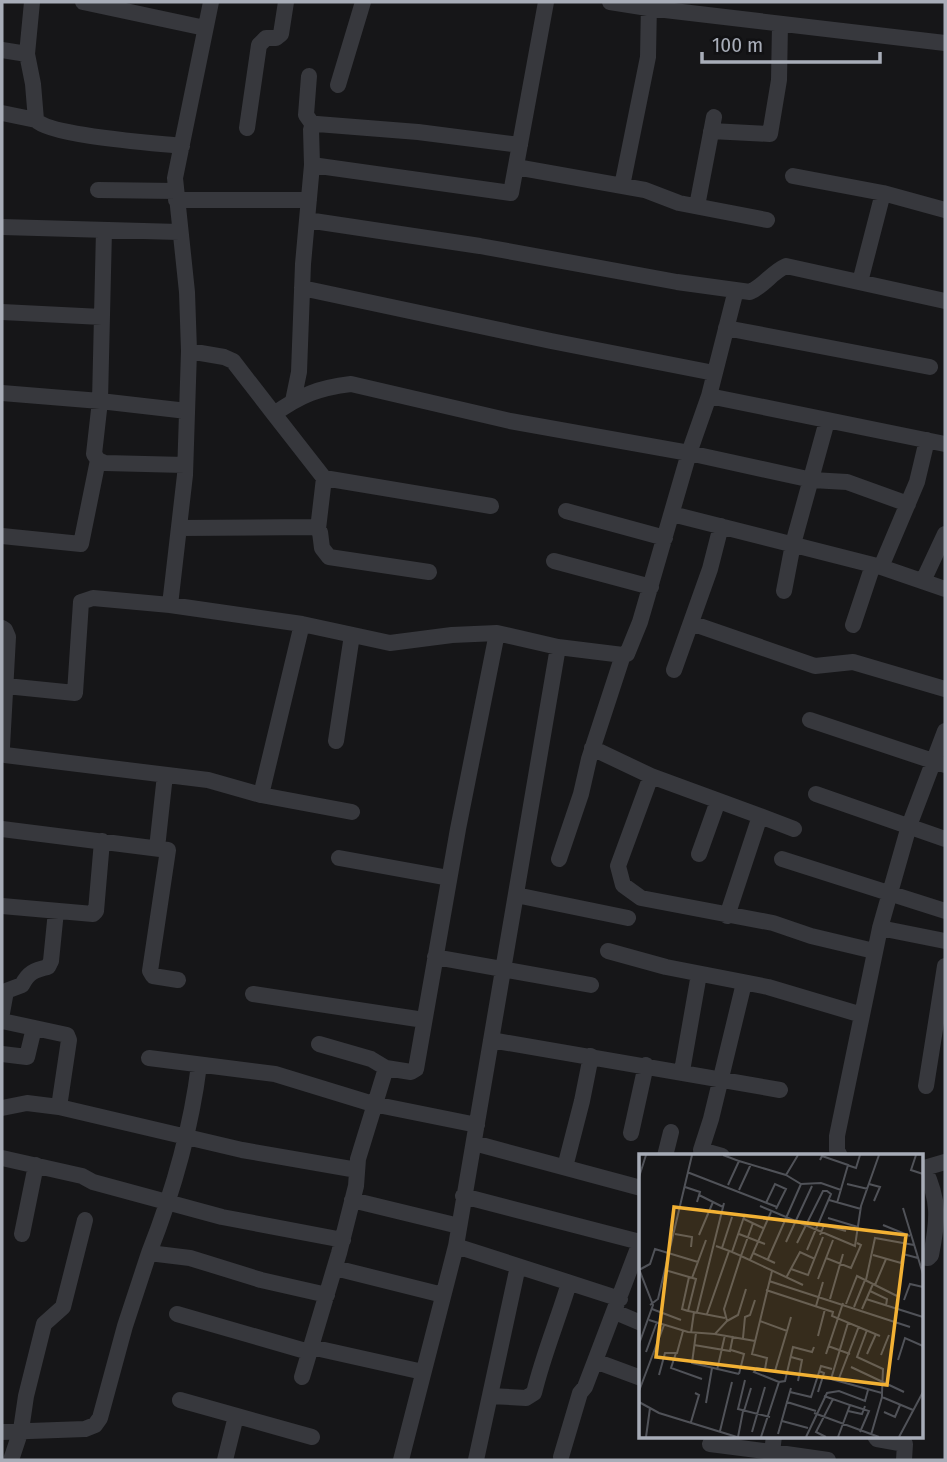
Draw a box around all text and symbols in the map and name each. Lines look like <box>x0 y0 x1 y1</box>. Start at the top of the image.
scale bar <box>702 21 880 65</box>
text: 100 m <box>712 32 763 58</box>
inset map <box>639 1154 922 1438</box>

